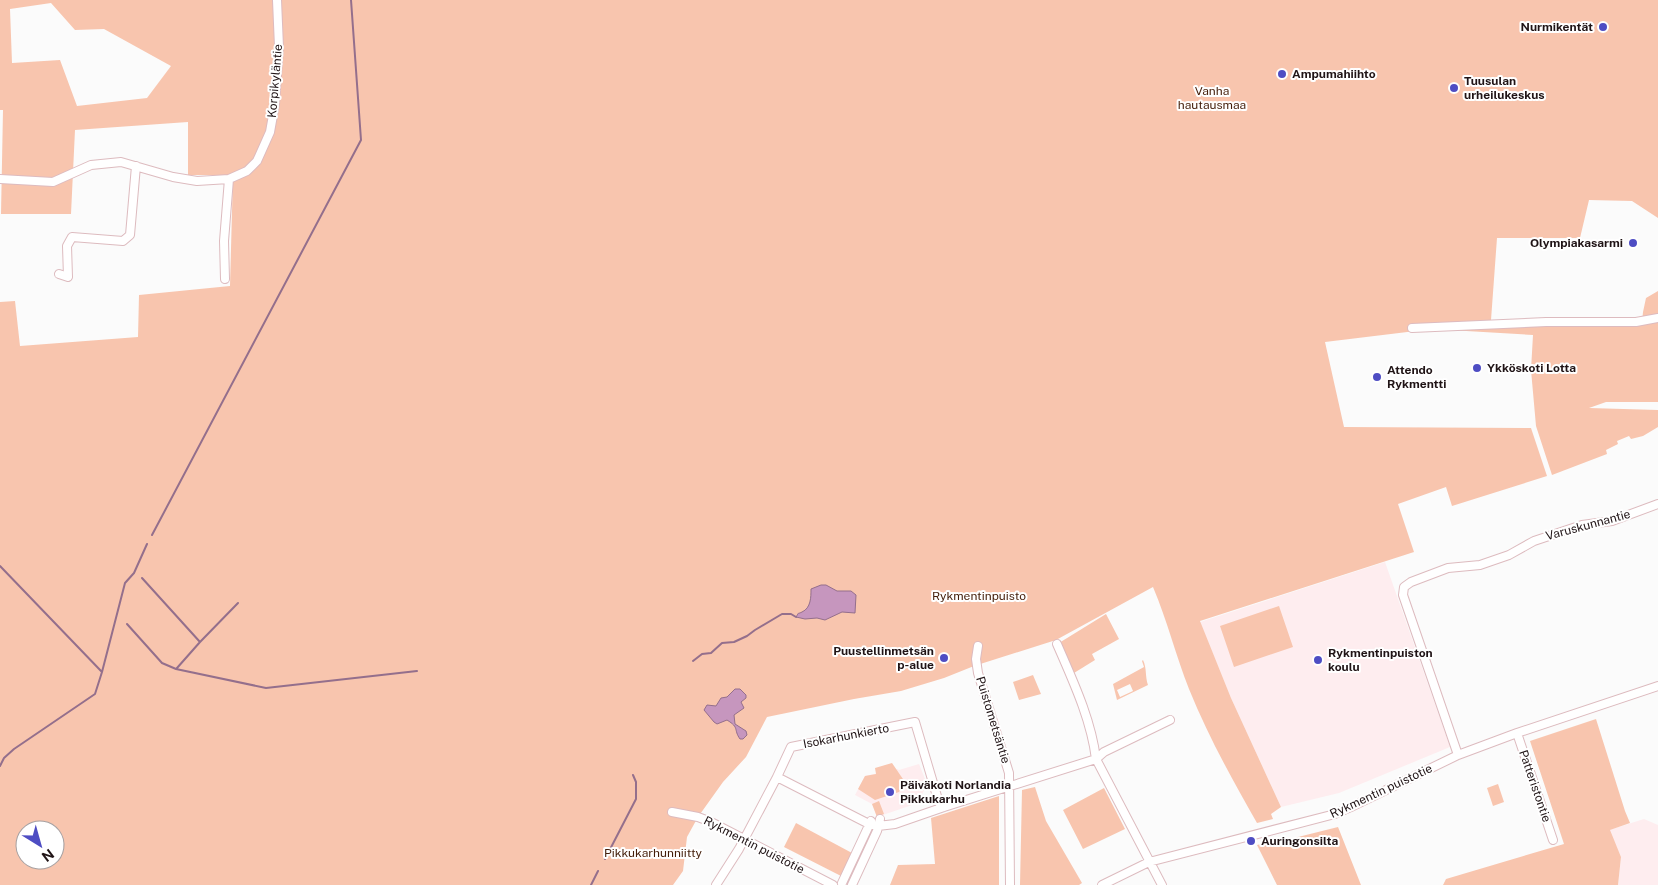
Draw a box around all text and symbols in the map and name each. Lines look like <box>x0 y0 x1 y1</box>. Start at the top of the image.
place label: Nurmikentät <box>1521 20 1593 34</box>
marker: Nurmikentät <box>1597 21 1609 33</box>
street label: Korpikyläntie <box>265 43 285 119</box>
place label: Ampumahiihto <box>1292 67 1376 81</box>
marker: Ampumahiihto <box>1276 68 1288 80</box>
place label: Tuusulan urheilukeskus <box>1464 74 1545 102</box>
marker: Tuusulan urheilukeskus <box>1448 82 1460 94</box>
park label: Vanha hautausmaa <box>1178 84 1246 112</box>
place label: Olympiakasarmi <box>1530 236 1623 250</box>
marker: Olympiakasarmi <box>1627 237 1639 249</box>
place label: Ykköskoti Lotta <box>1487 361 1576 375</box>
marker: Ykköskoti Lotta <box>1471 362 1483 374</box>
place label: Attendo Rykmentti <box>1387 363 1446 391</box>
marker: Attendo Rykmentti <box>1371 371 1383 383</box>
street label: Varuskunnantie <box>1544 507 1632 543</box>
park label: Rykmentinpuisto <box>932 589 1026 603</box>
place label: Puustellinmetsän p-alue <box>833 644 934 672</box>
place label: Rykmentinpuiston koulu <box>1328 646 1433 674</box>
marker: Puustellinmetsän p-alue <box>938 652 950 664</box>
marker: Rykmentinpuiston koulu <box>1312 654 1324 666</box>
street label: Puistometsäntie <box>973 675 1013 765</box>
street label: Isokarhunkierto <box>802 721 890 751</box>
street label: Patteristontie <box>1516 748 1554 824</box>
street label: Rykmentin puistotie <box>1328 761 1435 821</box>
place label: Päiväkoti Norlandia Pikkukarhu <box>900 778 1011 806</box>
marker: Päiväkoti Norlandia Pikkukarhu <box>884 786 896 798</box>
street label: Rykmentin puistotie <box>701 814 807 877</box>
north arrow <box>15 820 65 870</box>
place label: Auringonsilta <box>1261 834 1338 848</box>
marker: Auringonsilta <box>1245 835 1257 847</box>
text: N <box>39 846 57 865</box>
park label: Pikkukarhunniitty <box>604 846 703 860</box>

